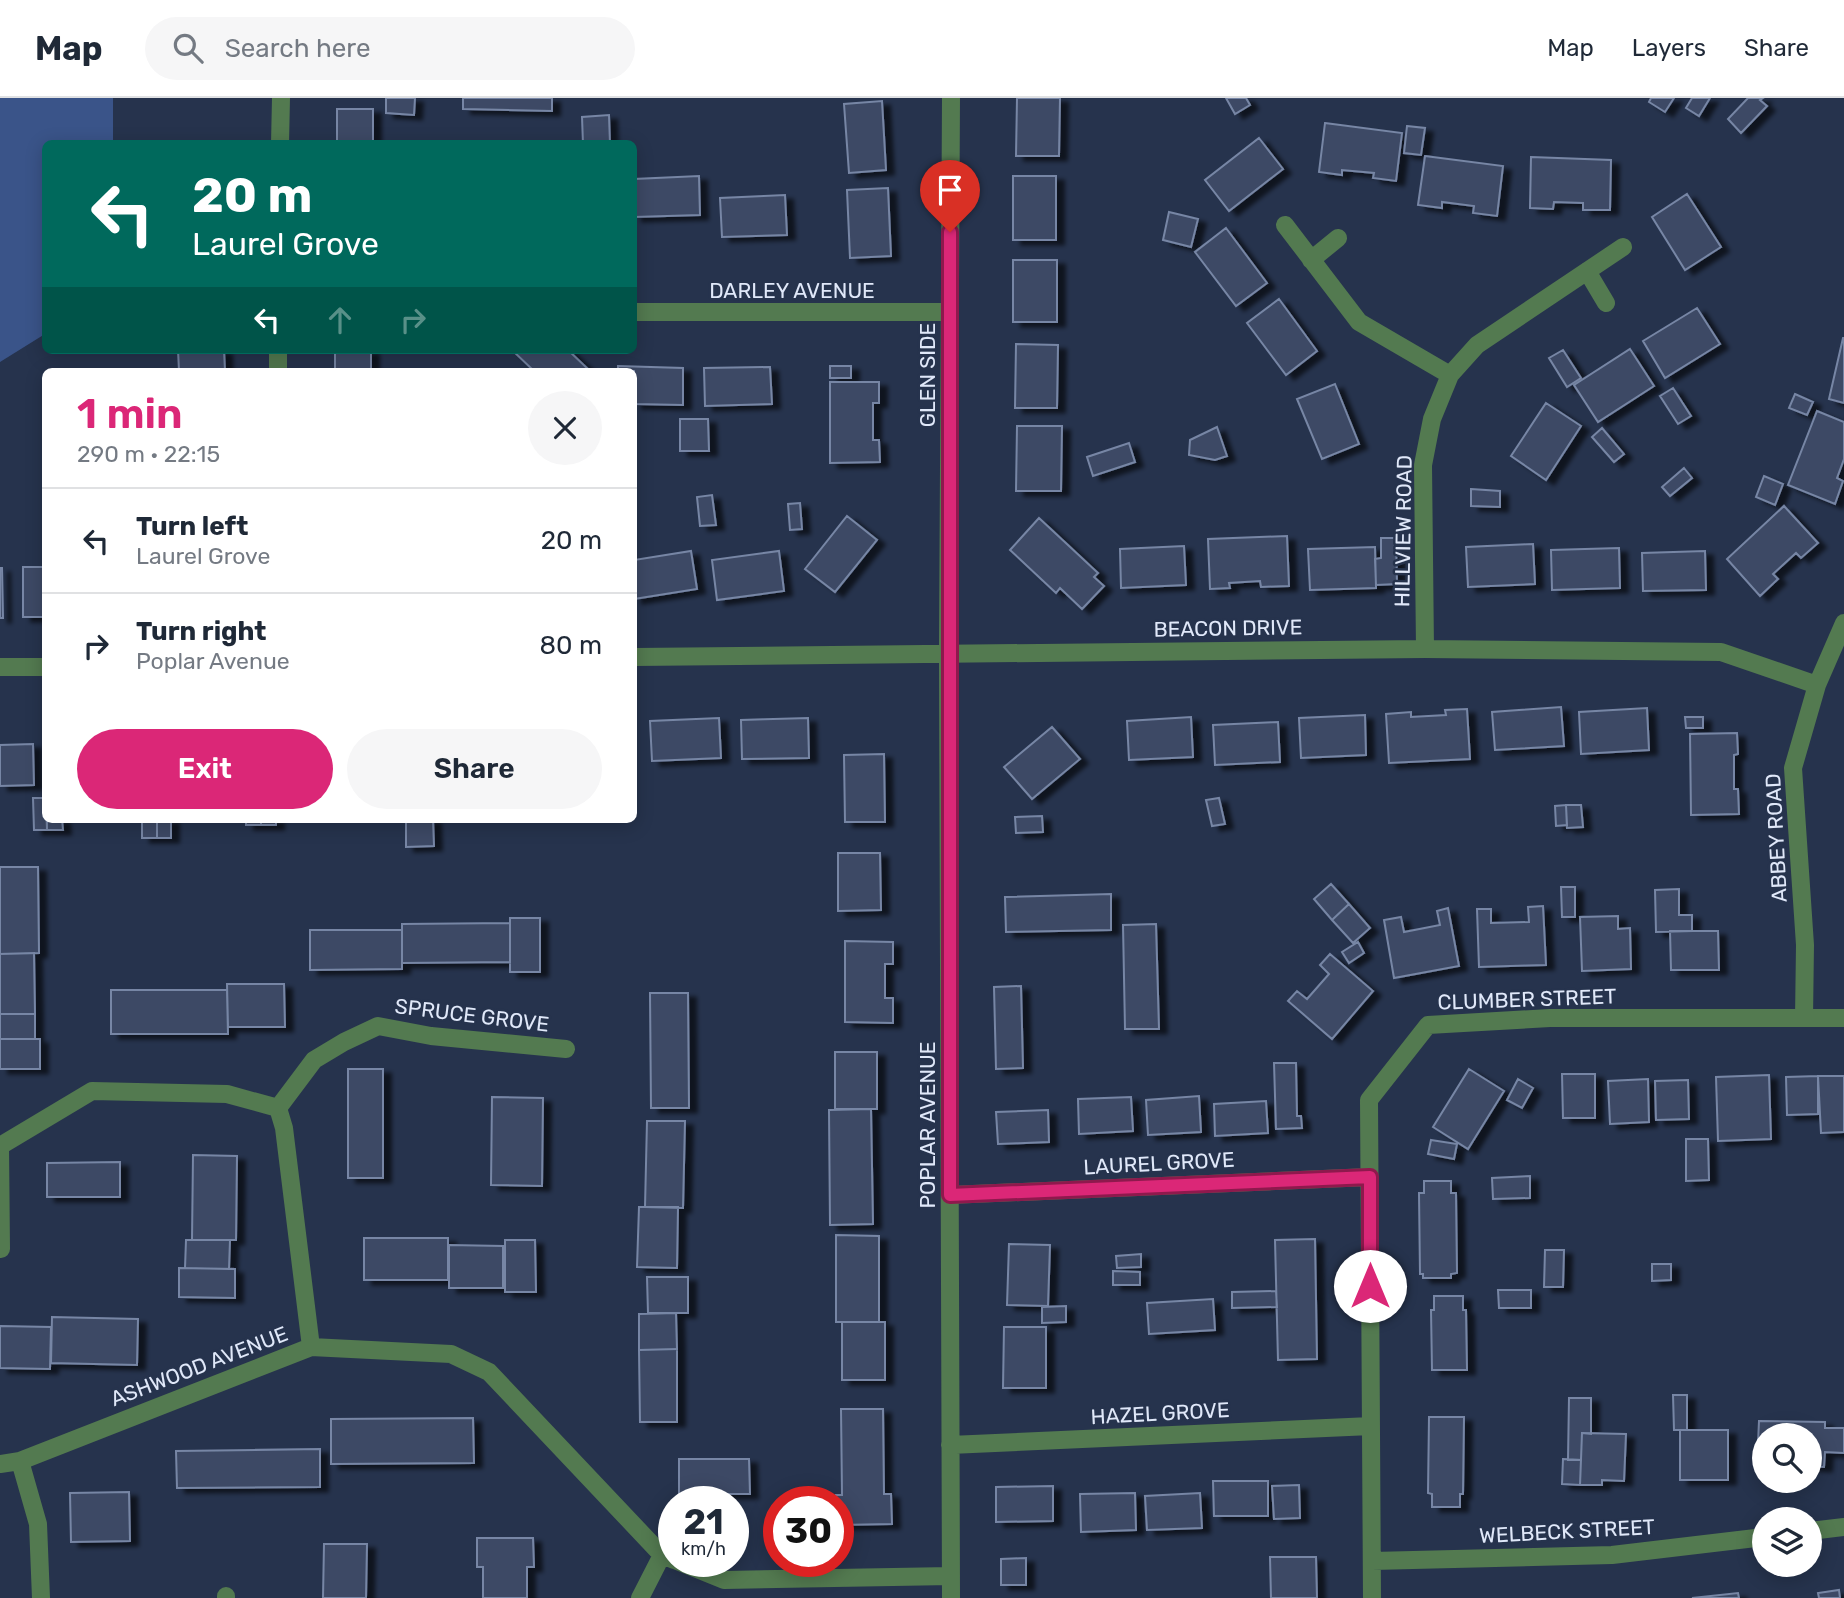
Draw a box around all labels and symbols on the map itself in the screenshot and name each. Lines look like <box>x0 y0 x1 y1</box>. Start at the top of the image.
pin <box>920 160 980 232</box>
street label: DARLEY AVENUE <box>709 278 875 303</box>
street label: GLEN SIDE <box>915 323 940 427</box>
street label: HILLVIEW ROAD <box>1389 455 1417 607</box>
street label: BEACON DRIVE <box>1153 614 1303 642</box>
street label: ABBEY ROAD <box>1760 773 1792 903</box>
street label: CLUMBER STREET <box>1437 983 1617 1015</box>
street label: SPRUCE GROVE <box>393 993 551 1037</box>
street label: POPLAR AVENUE <box>915 1042 940 1209</box>
street label: LAUREL GROVE <box>1083 1147 1235 1179</box>
position arrow <box>1333 1249 1407 1323</box>
street label: ASHWOOD AVENUE <box>107 1321 291 1411</box>
street label: HAZEL GROVE <box>1090 1397 1230 1429</box>
speed limit sign: 30 <box>763 1486 854 1577</box>
street label: WELBECK STREET <box>1478 1514 1656 1548</box>

